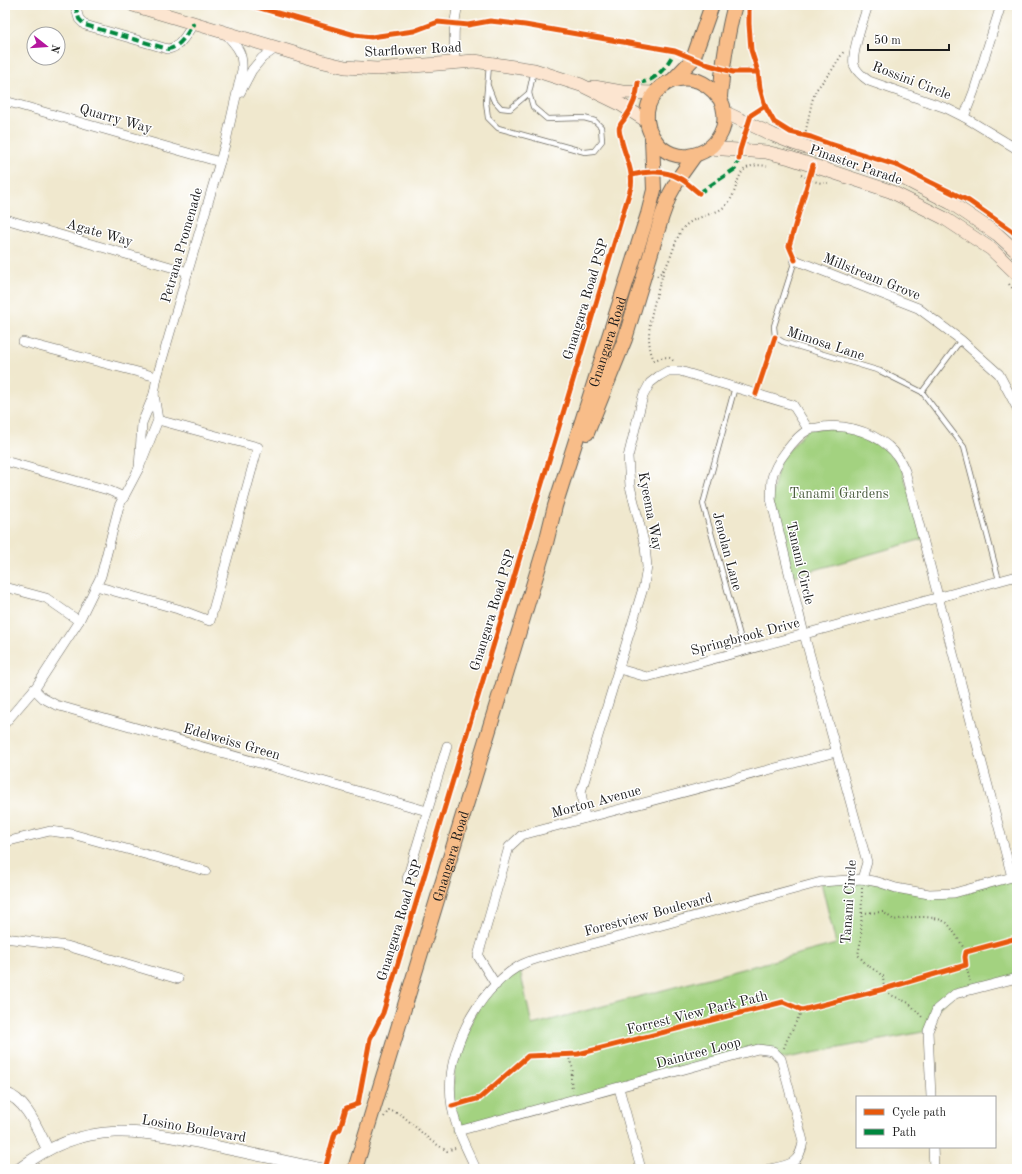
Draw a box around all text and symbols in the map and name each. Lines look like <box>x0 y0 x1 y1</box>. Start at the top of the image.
north arrow <box>26 26 66 66</box>
scale bar <box>868 26 949 52</box>
text: 50 m <box>874 34 901 47</box>
street label: Starflower Road <box>364 40 462 60</box>
text: N <box>47 43 61 55</box>
street label: Rossini Circle <box>870 59 953 102</box>
street label: Quarry Way <box>78 102 154 136</box>
street label: Pinaster Parade <box>808 143 904 187</box>
street label: Petrana Promenade <box>159 186 205 304</box>
street label: Agate Way <box>65 217 135 249</box>
street label: Gnangara Road PSP <box>559 236 611 362</box>
street label: Millstream Grove <box>821 251 922 303</box>
street label: Gnangara Road <box>584 294 630 388</box>
street label: Mimosa Lane <box>785 325 866 363</box>
street label: Kyeema Way <box>636 471 665 552</box>
park label: Tanami Gardens <box>789 487 889 501</box>
street label: Jenolan Lane <box>710 510 744 592</box>
street label: Tanami Circle <box>784 520 816 606</box>
street label: Gnangara Road PSP <box>468 548 518 673</box>
street label: Springbrook Drive <box>689 616 801 658</box>
street label: Edelweiss Green <box>182 721 282 763</box>
street label: Morton Avenue <box>550 783 643 821</box>
street label: Gnangara Road <box>431 809 472 904</box>
street label: Gnangara Road PSP <box>375 858 425 983</box>
street label: Tanami Circle <box>839 859 859 945</box>
street label: Forestview Boulevard <box>583 891 714 939</box>
street label: Forrest View Park Path <box>625 989 769 1037</box>
street label: Daintree Loop <box>654 1035 742 1071</box>
legend <box>856 1096 996 1148</box>
text: Cycle path <box>892 1107 947 1119</box>
street label: Losino Boulevard <box>140 1113 247 1145</box>
text: Path <box>892 1127 917 1139</box>

